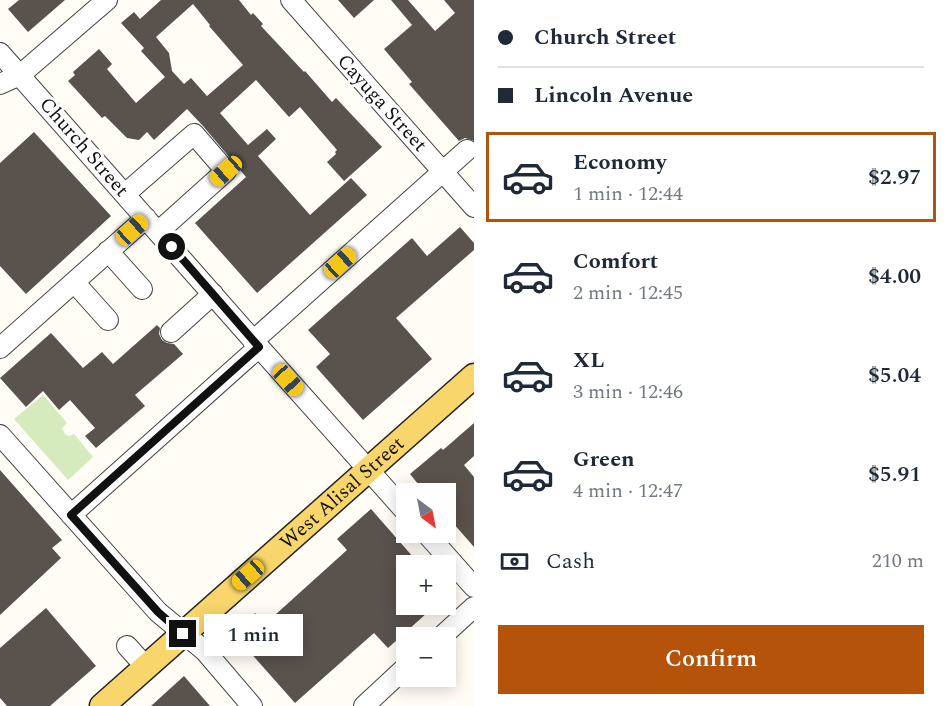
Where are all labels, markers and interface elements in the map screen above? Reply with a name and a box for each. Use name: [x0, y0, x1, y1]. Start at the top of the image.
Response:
text: Church Street: [534, 21, 676, 54]
street label: Cayuga Street: [330, 47, 434, 159]
text: Lincoln Avenue: [534, 79, 693, 112]
street label: Church Street: [32, 90, 136, 204]
text: Economy: [573, 146, 666, 179]
icon: car: [501, 150, 555, 204]
car: [207, 152, 245, 190]
text: $2.97: [868, 161, 921, 194]
text: 1 min · 12:44: [573, 179, 683, 209]
car: [113, 211, 151, 249]
route start: [158, 233, 185, 260]
car: [321, 244, 359, 282]
text: Comfort: [573, 245, 658, 278]
icon: car: [501, 249, 555, 303]
text: $4.00: [868, 260, 921, 293]
text: 2 min · 12:45: [573, 278, 683, 308]
text: XL: [573, 344, 604, 377]
icon: car: [501, 348, 555, 402]
text: $5.04: [868, 359, 921, 392]
car: [269, 361, 307, 399]
text: 3 min · 12:46: [573, 377, 683, 407]
street label: West Alisal Street: [273, 429, 411, 557]
text: Green: [573, 443, 635, 476]
icon: car: [501, 447, 555, 501]
text: $5.91: [868, 458, 921, 491]
text: 4 min · 12:47: [573, 476, 683, 506]
north arrow: [396, 483, 456, 543]
map controls: [396, 483, 456, 687]
icon: cash: [498, 545, 531, 578]
text: Cash: [546, 545, 595, 578]
text: 210 m: [872, 546, 924, 576]
button: +: [396, 555, 456, 615]
car: [229, 556, 267, 594]
callout: 1 min: [204, 613, 303, 655]
route end: [169, 620, 196, 647]
text: 1 min: [228, 620, 279, 650]
button: Confirm: [498, 625, 924, 694]
button: −: [396, 627, 456, 687]

